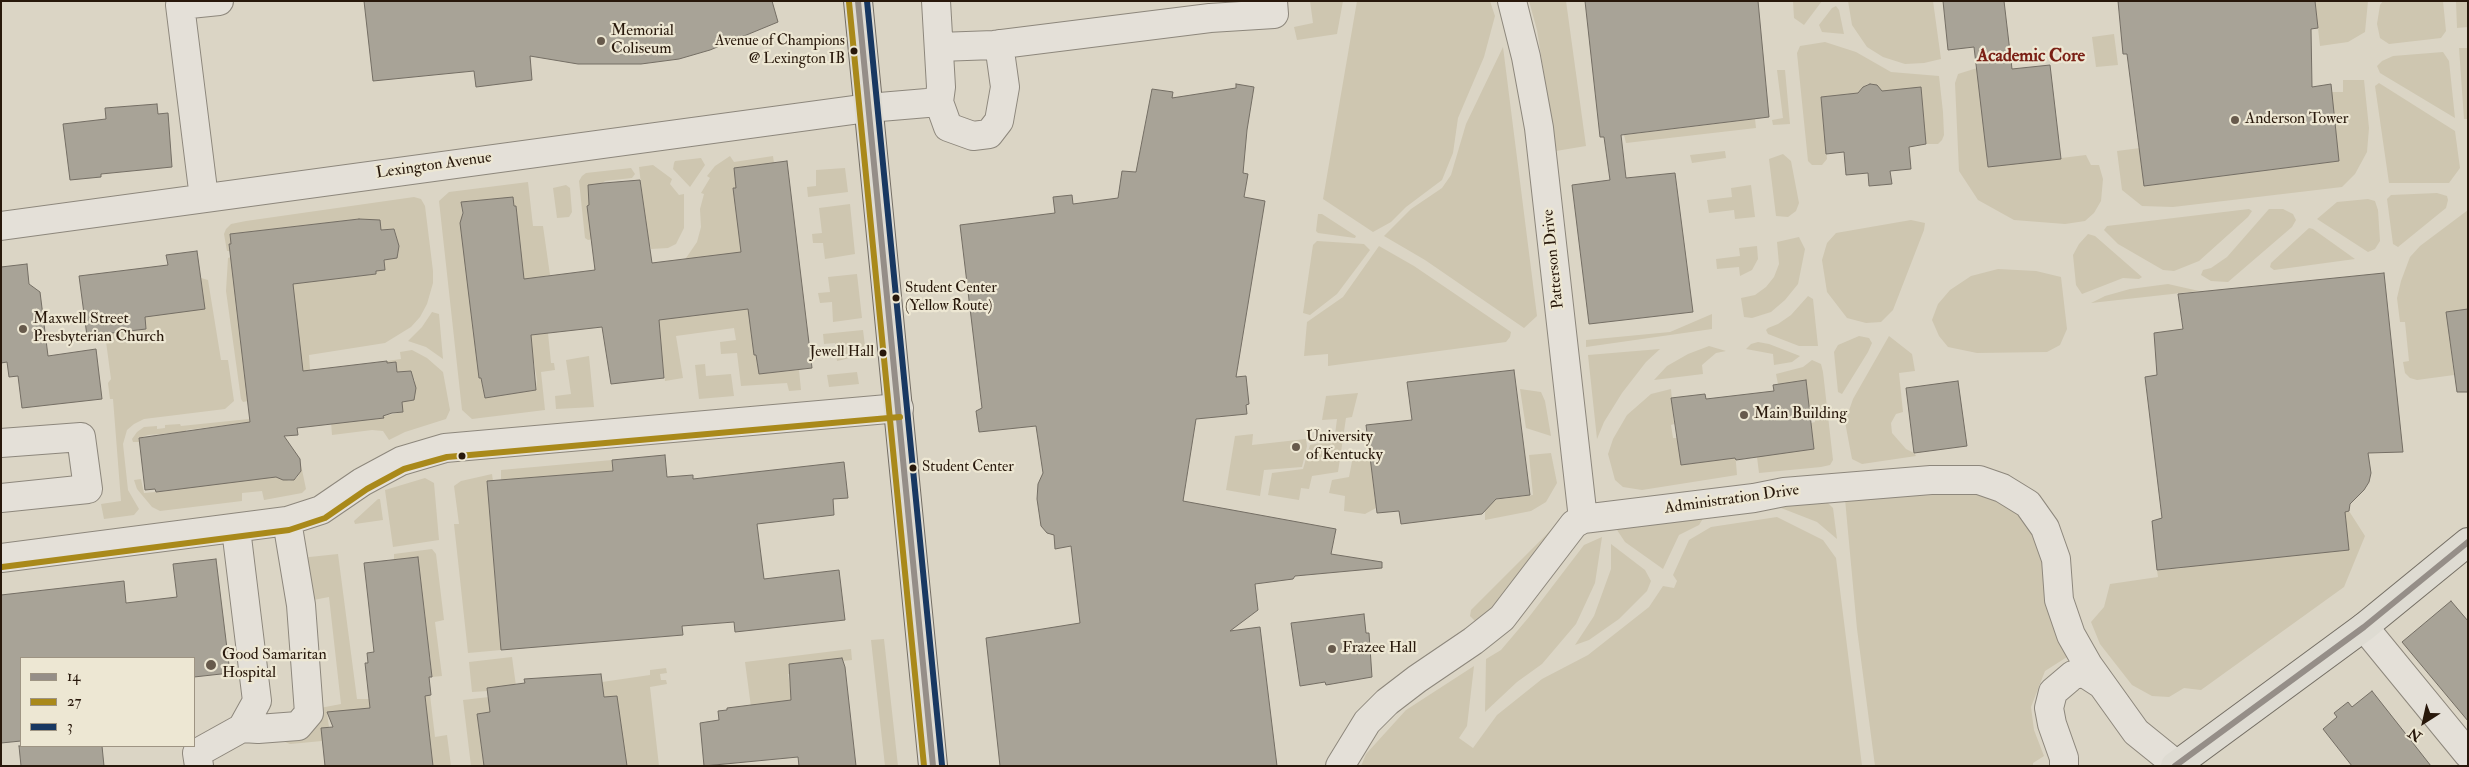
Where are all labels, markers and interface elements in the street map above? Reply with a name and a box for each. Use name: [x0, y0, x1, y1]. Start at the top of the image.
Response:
place label: Memorial Coliseum: [611, 22, 674, 60]
place label: Avenue of Champions @ Lexington IB: [715, 33, 845, 68]
marker: Memorial Coliseum: [595, 35, 607, 47]
marker: Avenue of Champions @ Lexington IB: [849, 46, 859, 56]
district label: Academic Core: [1977, 46, 2085, 68]
place label: Anderson Tower: [2245, 110, 2349, 130]
marker: Anderson Tower: [2229, 114, 2241, 126]
street label: Lexington Avenue: [375, 148, 493, 184]
street label: Patterson Drive: [1539, 208, 1569, 310]
place label: Student Center (Yellow Route): [905, 280, 997, 315]
marker: Student Center (Yellow Route): [891, 293, 901, 303]
place label: Maxwell Street Presbyterian Church: [33, 310, 164, 348]
marker: Maxwell Street Presbyterian Church: [17, 323, 29, 335]
place label: Jewell Hall: [810, 344, 874, 362]
marker: Jewell Hall: [878, 348, 888, 358]
place label: Main Building: [1754, 405, 1847, 425]
marker: Main Building: [1738, 409, 1750, 421]
place label: University of Kentucky: [1306, 428, 1383, 466]
marker: University of Kentucky: [1290, 441, 1302, 453]
unlabelled marker: [457, 451, 467, 461]
place label: Student Center: [922, 459, 1014, 477]
marker: Student Center: [908, 463, 918, 473]
street label: Administration Drive: [1663, 481, 1801, 519]
place label: Frazee Hall: [1342, 639, 1417, 659]
marker: Frazee Hall: [1326, 643, 1338, 655]
place label: Good Samaritan Hospital: [222, 646, 327, 684]
legend: [20, 657, 195, 747]
marker: Good Samaritan Hospital: [204, 658, 218, 672]
text: 14: [67, 667, 80, 686]
text: 27: [67, 692, 81, 711]
north arrow: [2399, 697, 2449, 747]
text: 3: [67, 717, 73, 736]
text: N: [2405, 724, 2425, 745]

